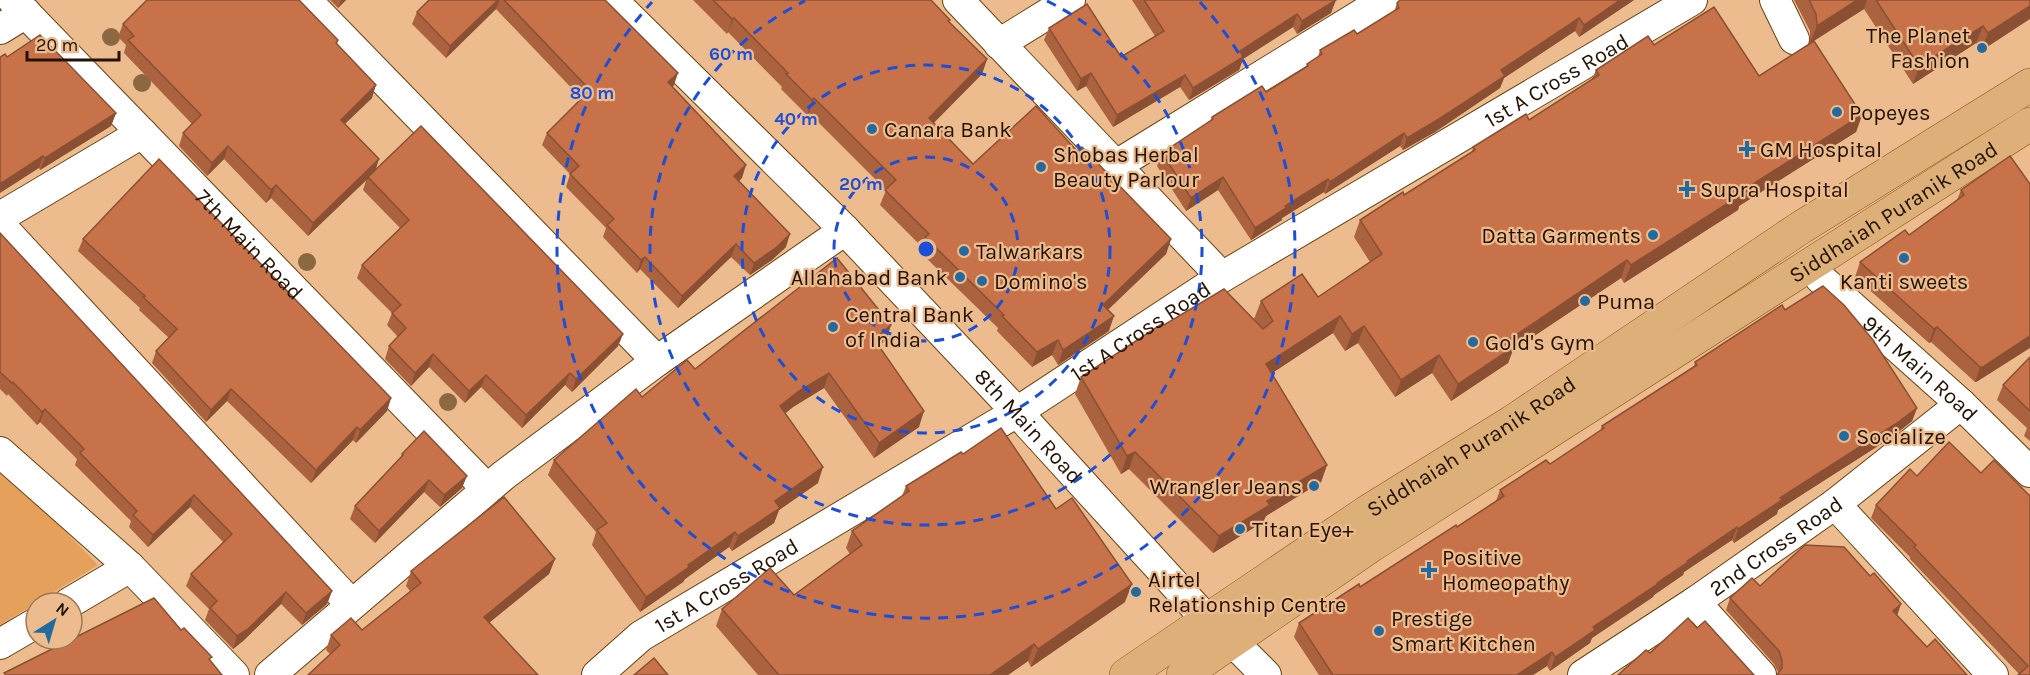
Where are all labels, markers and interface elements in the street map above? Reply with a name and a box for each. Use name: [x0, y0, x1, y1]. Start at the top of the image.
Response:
place label: The Planet Fashion: [1866, 23, 1970, 74]
scale bar: [27, 24, 118, 62]
street label: 1st A Cross Road: [1480, 28, 1634, 133]
text: 20 m: [36, 34, 78, 56]
marker: The Planet Fashion: [1975, 41, 1989, 55]
text: 60 m: [709, 43, 753, 65]
text: 80 m: [570, 82, 614, 104]
place label: Popeyes: [1849, 100, 1930, 126]
marker: Popeyes: [1830, 105, 1844, 119]
text: 40 m: [774, 108, 818, 130]
place label: Canara Bank: [884, 117, 1012, 143]
marker: Canara Bank: [865, 122, 879, 136]
street label: Siddhaiah Puranik Road: [1785, 136, 2003, 289]
place label: GM Hospital: [1760, 137, 1882, 163]
marker: GM Hospital: [1738, 140, 1756, 158]
place label: Shobas Herbal Beauty Parlour: [1053, 142, 1199, 193]
marker: Shobas Herbal Beauty Parlour: [1034, 160, 1048, 174]
text: 20 m: [839, 173, 883, 195]
place label: Supra Hospital: [1700, 177, 1849, 203]
marker: Supra Hospital: [1678, 180, 1696, 198]
street label: 7th Main Road: [190, 184, 308, 305]
place label: Datta Garments: [1481, 223, 1641, 249]
marker: Datta Garments: [1646, 228, 1660, 242]
centre of rings: [916, 239, 936, 259]
place label: Talwarkars: [976, 239, 1083, 265]
marker: Talwarkars: [957, 244, 971, 258]
marker: Kanti sweets: [1897, 251, 1911, 265]
place label: Allahabad Bank: [791, 265, 948, 291]
place label: Domino's: [994, 269, 1088, 295]
place label: Kanti sweets: [1840, 269, 1968, 295]
marker: Allahabad Bank: [953, 270, 967, 284]
marker: Domino's: [975, 274, 989, 288]
street label: 1st A Cross Road: [1066, 276, 1216, 387]
place label: Puma: [1597, 289, 1655, 315]
marker: Puma: [1578, 294, 1592, 308]
place label: Central Bank of India: [845, 302, 974, 353]
street label: 9th Main Road: [1857, 310, 1983, 427]
marker: Central Bank of India: [826, 320, 840, 334]
place label: Gold's Gym: [1485, 330, 1595, 356]
marker: Gold's Gym: [1466, 335, 1480, 349]
street label: 8th Main Road: [969, 364, 1088, 489]
street label: Siddhaiah Puranik Road: [1362, 371, 1581, 523]
place label: Socialize: [1856, 424, 1946, 450]
marker: Socialize: [1837, 429, 1851, 443]
place label: Wrangler Jeans: [1150, 474, 1302, 500]
marker: Wrangler Jeans: [1307, 479, 1321, 493]
street label: 2nd Cross Road: [1704, 491, 1848, 602]
place label: Titan Eye+: [1252, 517, 1354, 543]
marker: Titan Eye+: [1233, 522, 1247, 536]
street label: 1st A Cross Road: [650, 533, 803, 639]
place label: Positive Homeopathy: [1442, 545, 1569, 596]
marker: Positive Homeopathy: [1420, 561, 1438, 579]
place label: Airtel Relationship Centre: [1148, 567, 1346, 618]
marker: Airtel Relationship Centre: [1129, 585, 1143, 599]
north arrow: [24, 591, 84, 651]
text: N: [52, 598, 73, 620]
place label: Prestige Smart Kitchen: [1391, 606, 1536, 657]
marker: Prestige Smart Kitchen: [1372, 624, 1386, 638]

